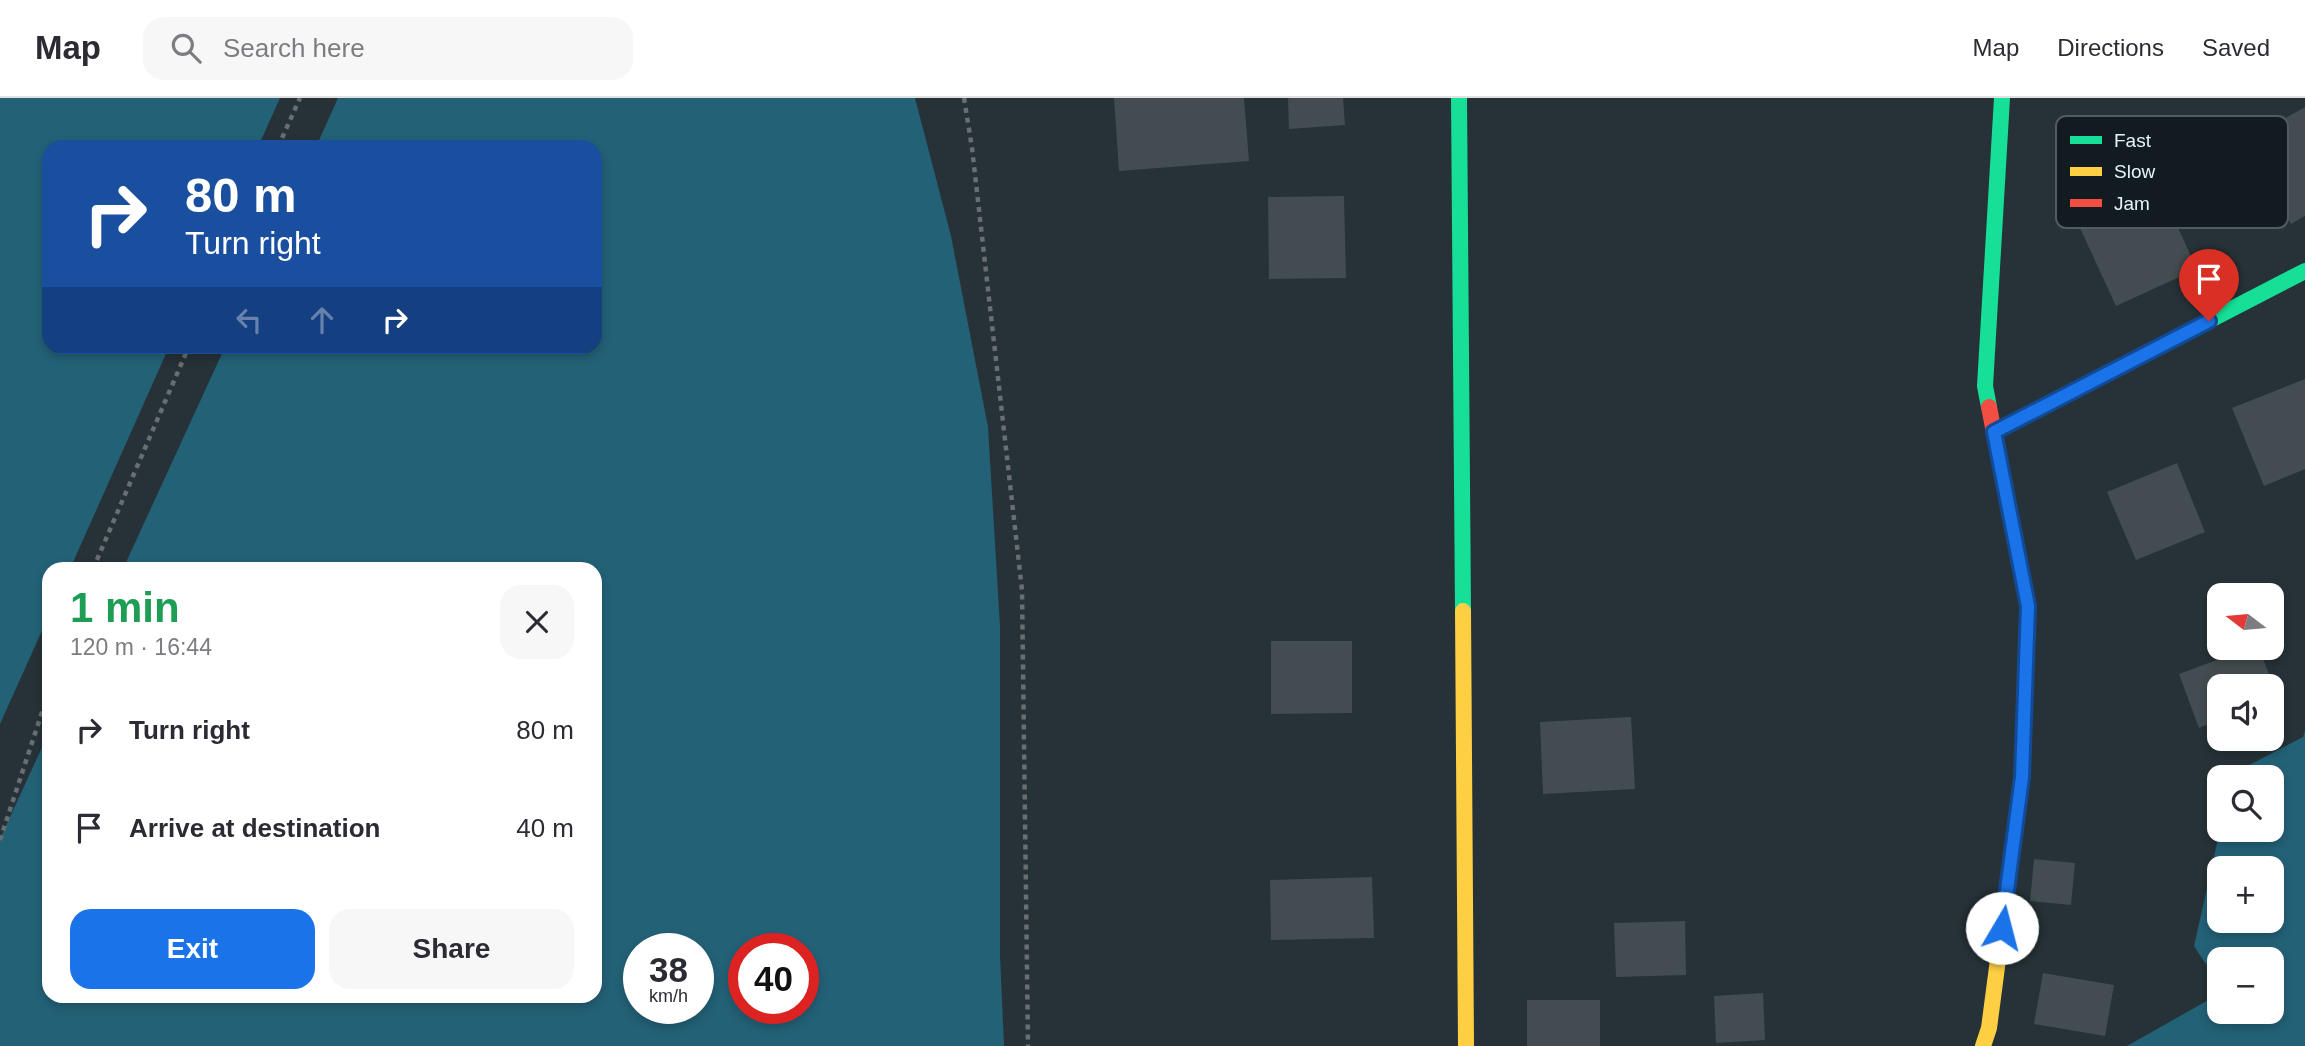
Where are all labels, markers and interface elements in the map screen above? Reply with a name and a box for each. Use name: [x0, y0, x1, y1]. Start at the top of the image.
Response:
search box: [143, 17, 633, 80]
text: Map: [35, 29, 101, 66]
icon: search: [167, 29, 205, 67]
text: Search here: [223, 33, 365, 63]
text: Map: [1973, 34, 2019, 61]
text: Directions: [2057, 34, 2164, 61]
text: Saved: [2202, 34, 2270, 61]
legend: [2056, 116, 2288, 228]
text: Fast: [2114, 130, 2152, 151]
text: Slow: [2114, 161, 2155, 182]
icon: right: [70, 168, 161, 259]
text: 80 m: [185, 168, 297, 222]
text: Jam: [2114, 193, 2150, 214]
text: Turn right: [185, 225, 321, 261]
pin: [2179, 249, 2239, 321]
icon: arrive: [2190, 260, 2228, 298]
icon: left: [230, 301, 268, 339]
icon: ahead: [303, 301, 341, 339]
icon: right: [376, 301, 414, 339]
north arrow: [2207, 583, 2284, 660]
map controls: [2207, 583, 2284, 1024]
text: 1 min: [70, 584, 180, 631]
button: close: [500, 585, 574, 659]
text: 120 m · 16:44: [70, 634, 212, 660]
button: sound: [2207, 674, 2284, 751]
icon: right: [70, 711, 108, 749]
text: Turn right: [129, 715, 250, 745]
text: 80 m: [516, 715, 574, 745]
button: search: [2207, 765, 2284, 842]
icon: arrive: [70, 809, 108, 847]
text: Arrive at destination: [129, 813, 380, 843]
text: 40 m: [516, 813, 574, 843]
button: +: [2207, 856, 2284, 933]
position arrow: [1965, 891, 2039, 965]
button: Exit: [70, 909, 315, 989]
button: Share: [329, 909, 574, 989]
speed limit sign: 40: [728, 933, 819, 1024]
button: −: [2207, 947, 2284, 1024]
text: 38: [649, 950, 688, 989]
text: km/h: [649, 986, 688, 1006]

